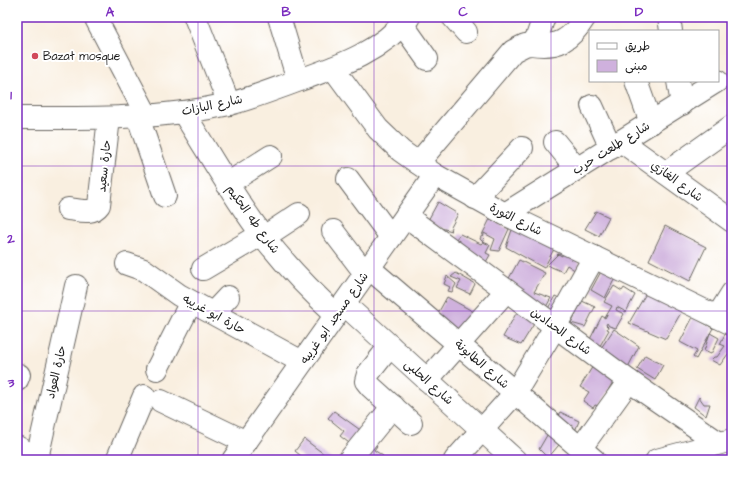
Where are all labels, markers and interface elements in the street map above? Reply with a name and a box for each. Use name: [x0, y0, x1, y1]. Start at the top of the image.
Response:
text: A: [106, 3, 115, 21]
text: B: [281, 3, 291, 21]
text: C: [458, 3, 468, 21]
text: D: [635, 3, 644, 21]
legend: [589, 30, 719, 82]
text: طريق: [625, 38, 650, 55]
place label: Bazat mosque: [43, 48, 121, 65]
marker: Bazat mosque: [30, 51, 40, 61]
text: مبنى: [625, 58, 648, 75]
text: 1: [10, 86, 12, 104]
street label: شارع البازات: [180, 91, 244, 120]
street label: شارع طلعت حرب: [569, 118, 653, 179]
street label: حارة سعيد: [93, 139, 116, 193]
street label: شارع الغازي: [647, 157, 706, 206]
street label: شارع طه الحكيم: [222, 182, 283, 257]
street label: شارع الثورة: [487, 199, 545, 240]
text: 2: [6, 230, 15, 248]
street label: شارع مسجد ابو غريبه: [296, 269, 373, 368]
street label: حارة ابو غريبه: [179, 290, 248, 339]
street label: شارع الحدادين: [527, 304, 594, 359]
street label: شارع الطابونة: [451, 336, 513, 393]
street label: حارة العواد: [42, 344, 71, 400]
street label: شارع الحلبى: [400, 356, 457, 409]
text: 3: [7, 374, 15, 392]

